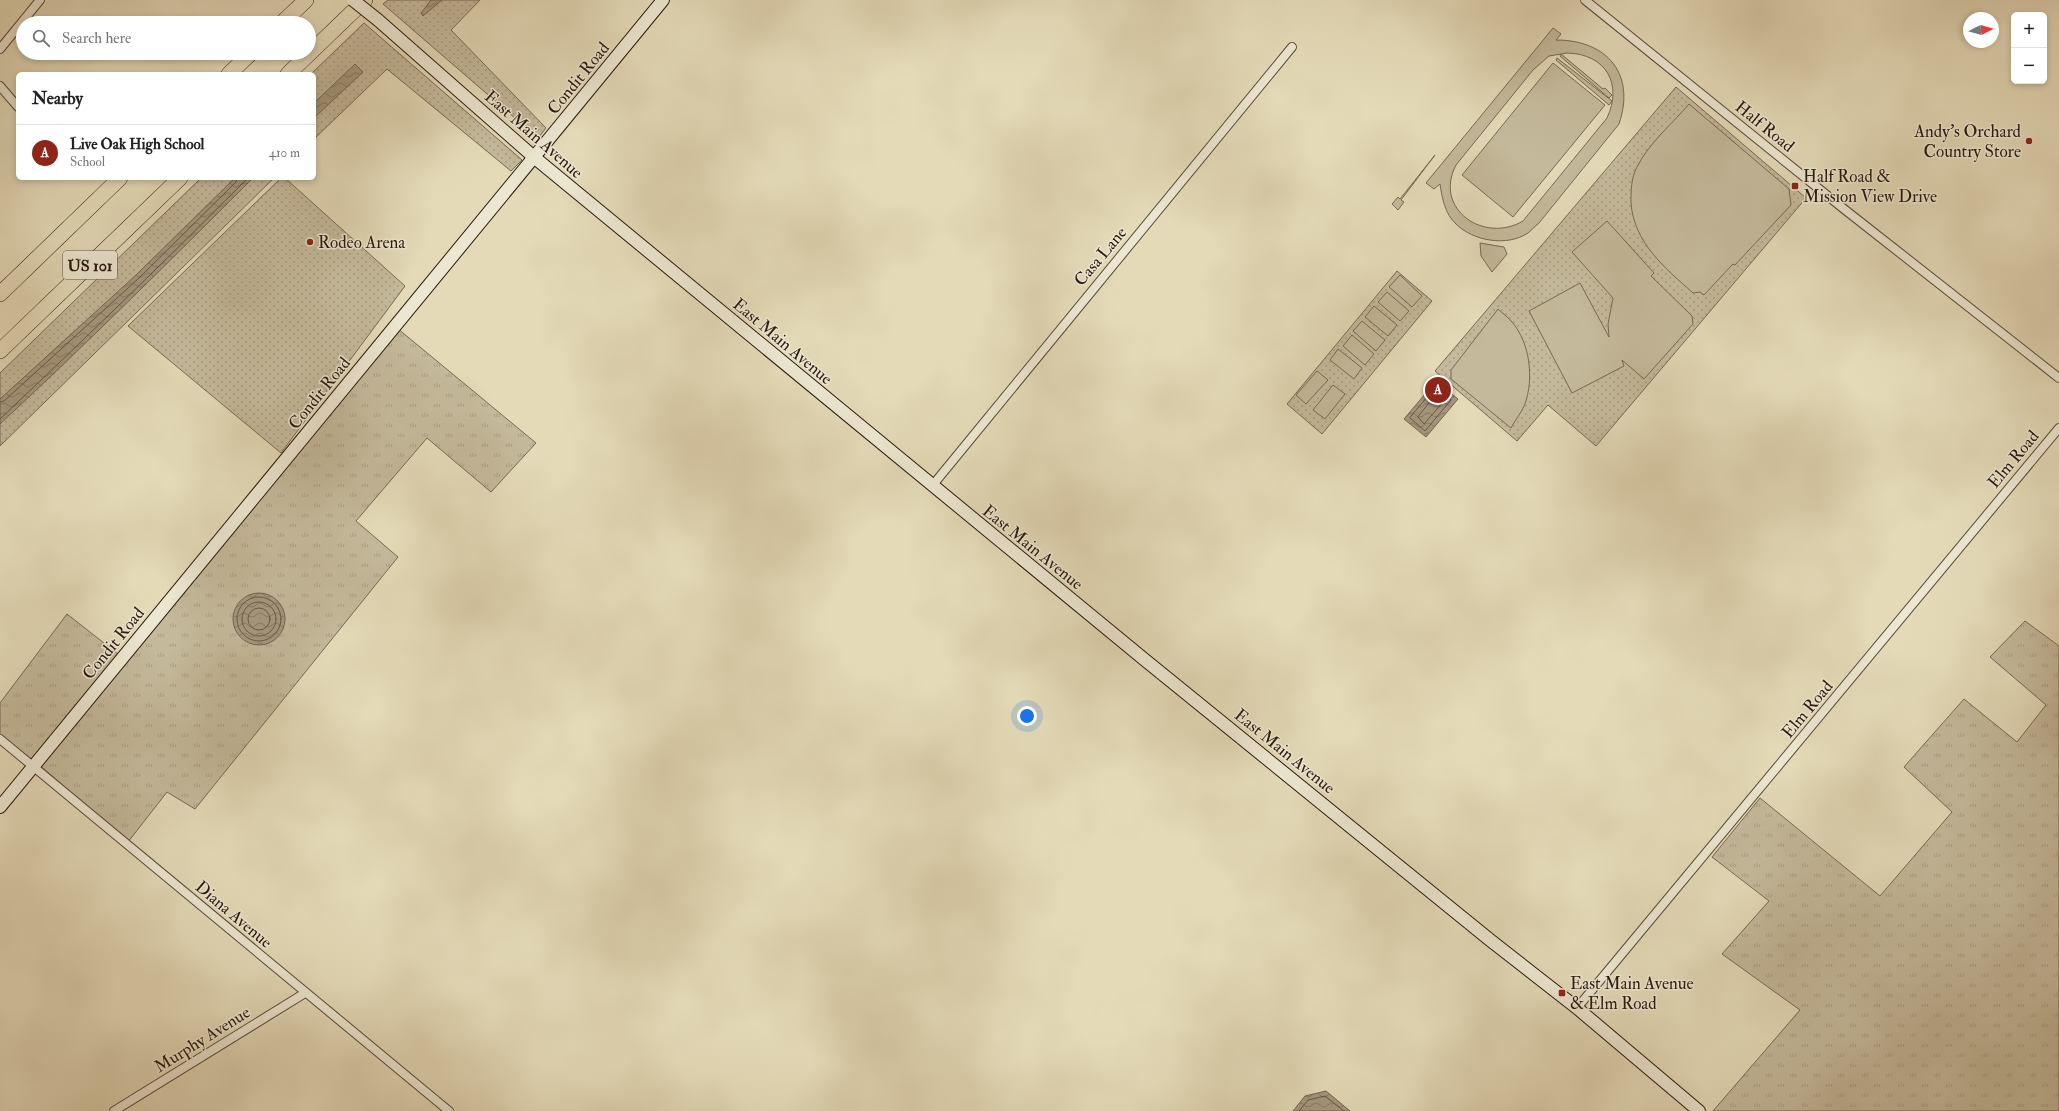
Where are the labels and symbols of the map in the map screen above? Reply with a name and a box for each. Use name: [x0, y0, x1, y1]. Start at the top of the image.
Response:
north arrow: [1963, 12, 1999, 48]
street label: Condit Road: [543, 38, 614, 119]
street label: East Main Avenue: [480, 86, 587, 183]
street label: Half Road: [1731, 96, 1799, 157]
place label: Andy's Orchard Country Store: [1913, 121, 2022, 163]
marker: Andy's Orchard Country Store: [2024, 136, 2034, 146]
place label: Half Road & Mission View Drive: [1803, 166, 1937, 207]
marker: Half Road & Mission View Drive: [1790, 181, 1800, 191]
street label: Casa Lane: [1070, 222, 1131, 290]
place label: Rodeo Arena: [318, 232, 406, 253]
marker: Rodeo Arena: [305, 237, 315, 247]
road number: US 101: [63, 251, 117, 279]
street label: East Main Avenue: [729, 294, 837, 389]
street label: Condit Road: [284, 353, 355, 434]
pin: A: [1425, 375, 1451, 405]
street label: Elm Road: [1983, 426, 2044, 492]
street label: East Main Avenue: [978, 500, 1087, 594]
street label: Condit Road: [78, 603, 149, 684]
street label: Elm Road: [1777, 676, 1838, 742]
street label: East Main Avenue: [1230, 704, 1339, 798]
your location: [1017, 706, 1037, 726]
street label: Diana Avenue: [191, 876, 276, 953]
place label: East Main Avenue & Elm Road: [1570, 973, 1694, 1014]
marker: East Main Avenue & Elm Road: [1557, 988, 1567, 998]
street label: Murphy Avenue: [151, 1002, 254, 1078]

